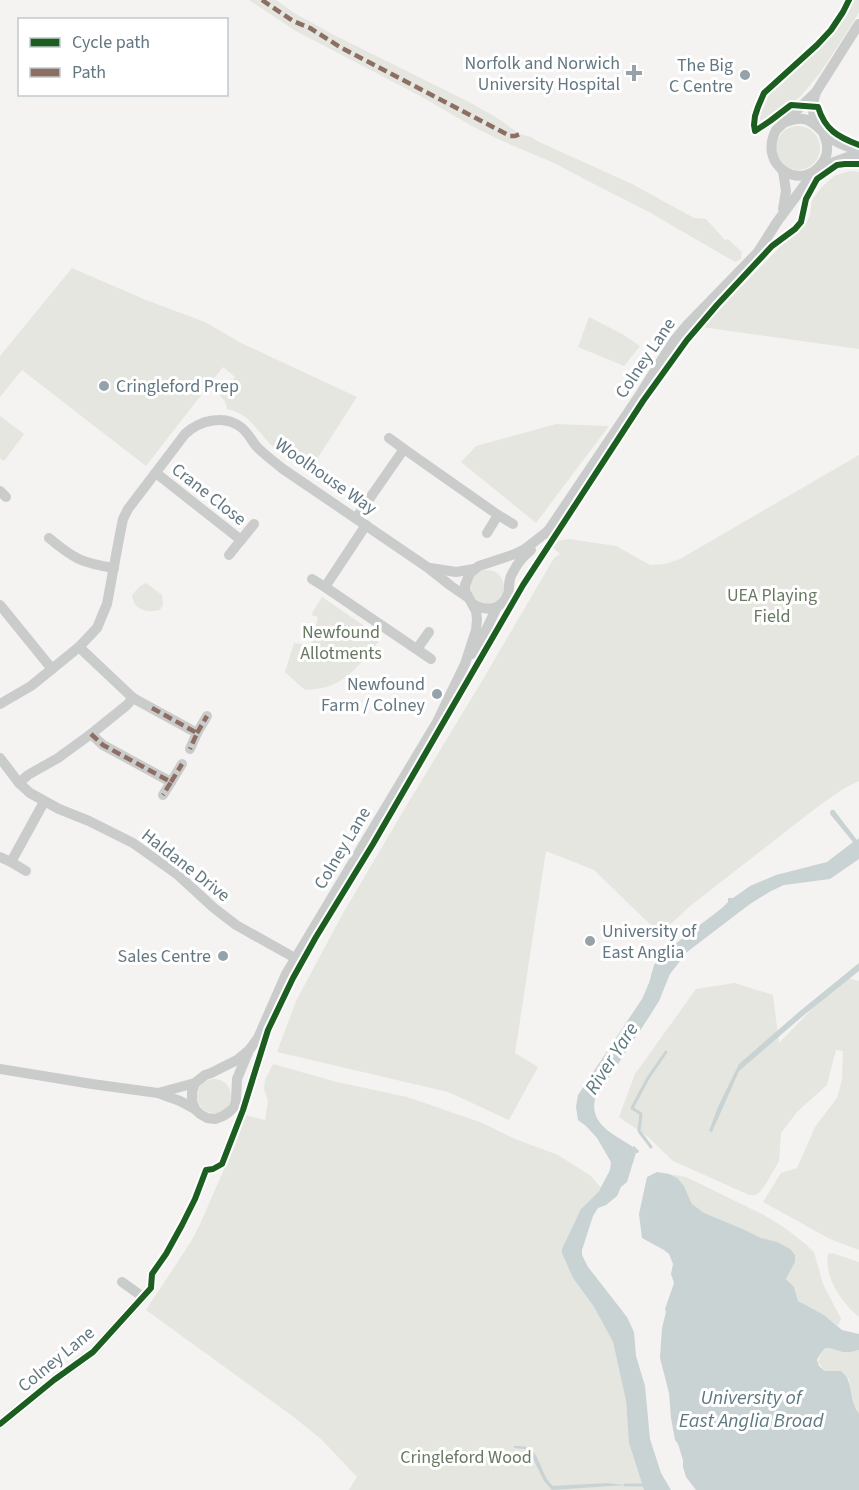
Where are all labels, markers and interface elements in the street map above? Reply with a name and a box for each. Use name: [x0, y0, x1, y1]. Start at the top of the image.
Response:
legend: [18, 18, 228, 96]
text: Cycle path: [72, 30, 150, 55]
place label: Norfolk and Norwich University Hospital: [465, 51, 620, 97]
place label: The Big C Centre: [669, 53, 733, 99]
text: Path: [72, 60, 106, 85]
marker: Norfolk and Norwich University Hospital: [625, 64, 643, 82]
marker: The Big C Centre: [738, 68, 752, 82]
street label: Colney Lane: [609, 313, 682, 403]
place label: Cringleford Prep: [116, 374, 239, 399]
marker: Cringleford Prep: [97, 379, 111, 393]
street label: Woolhouse Way: [270, 432, 382, 521]
street label: Crane Close: [166, 457, 251, 532]
park label: UEA Playing Field: [727, 583, 817, 629]
park label: Newfound Allotments: [300, 620, 382, 666]
place label: Newfound Farm / Colney: [321, 672, 426, 718]
marker: Newfound Farm / Colney: [430, 687, 444, 701]
street label: Colney Lane: [308, 802, 377, 894]
street label: Haldane Drive: [136, 823, 235, 908]
place label: University of East Anglia: [602, 919, 697, 965]
marker: University of East Anglia: [583, 934, 597, 948]
place label: Sales Centre: [118, 944, 211, 969]
marker: Sales Centre: [216, 949, 230, 963]
water label: River Yare: [578, 1017, 646, 1100]
street label: Colney Lane: [13, 1321, 100, 1398]
water label: University of East Anglia Broad: [679, 1384, 825, 1435]
park label: Cringleford Wood: [400, 1445, 532, 1470]

